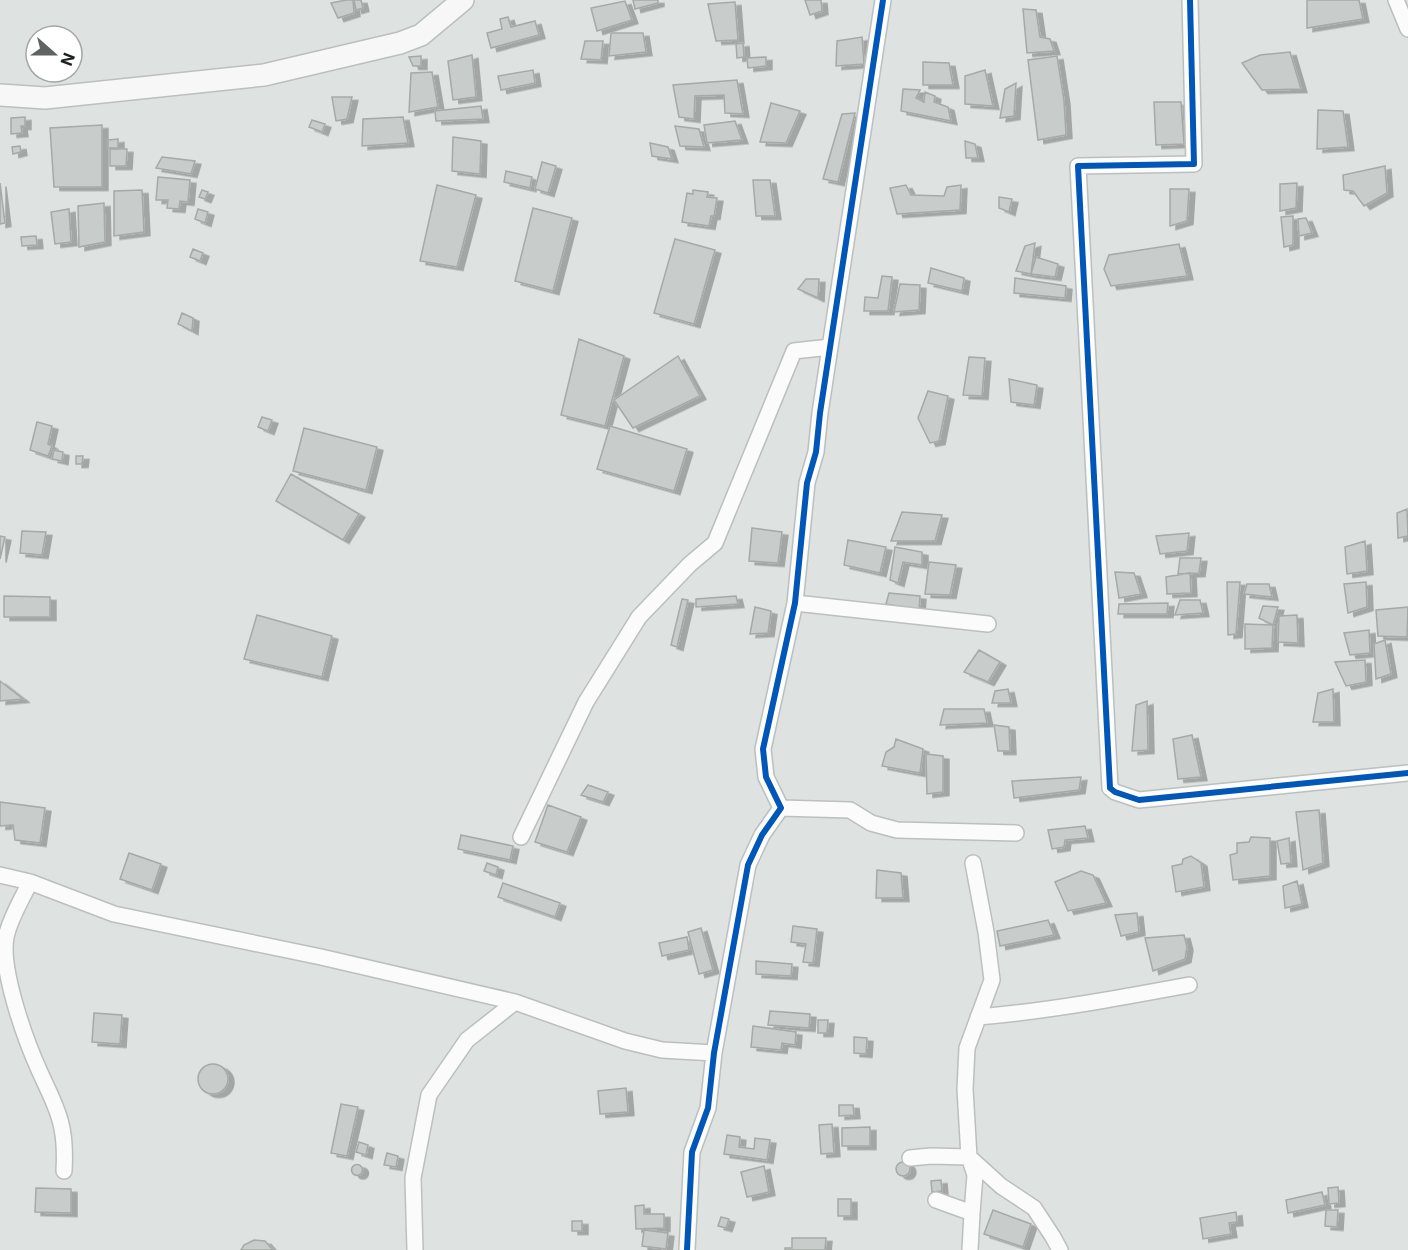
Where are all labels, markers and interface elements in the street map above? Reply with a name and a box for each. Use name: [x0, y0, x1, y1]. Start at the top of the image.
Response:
north arrow: [24, 24, 84, 84]
text: N: [56, 50, 80, 69]

